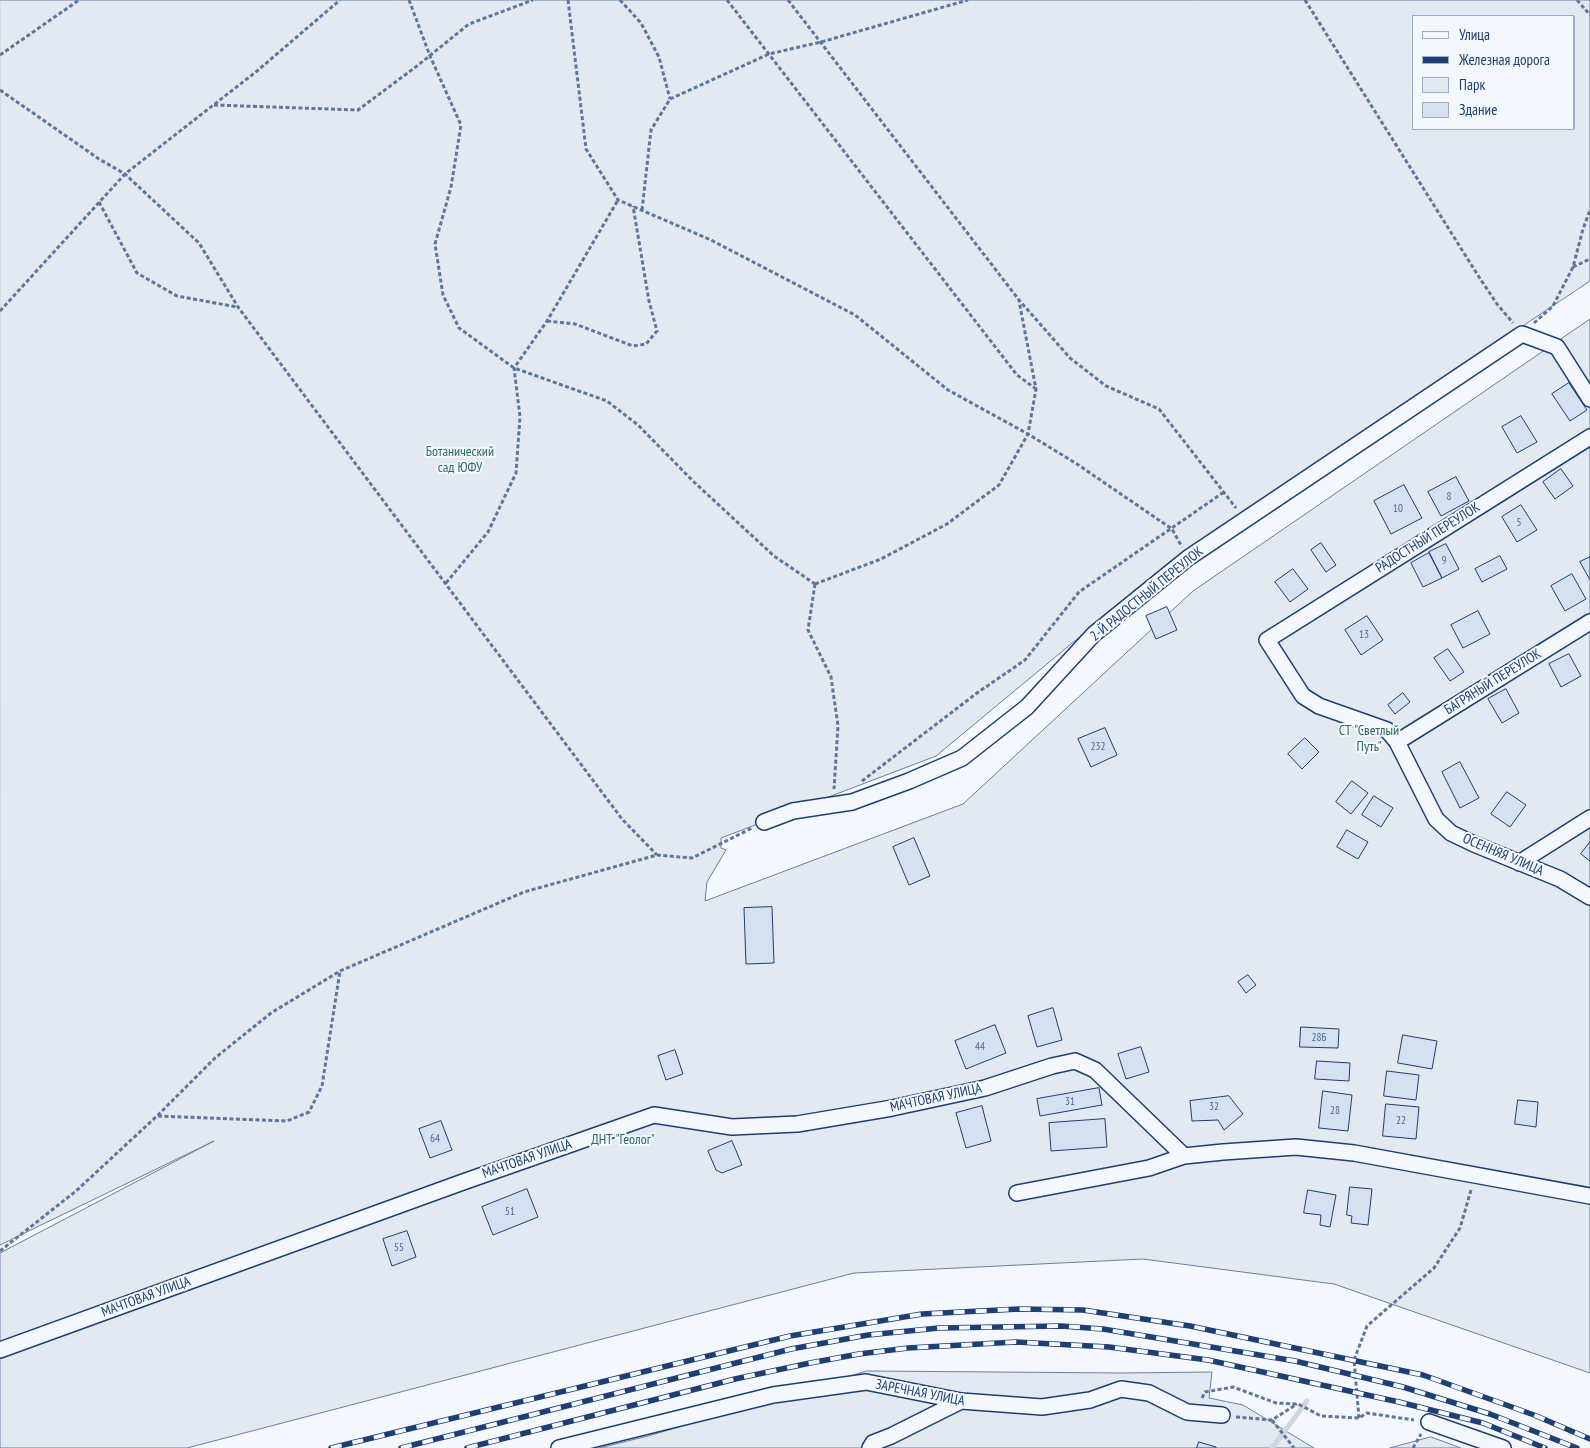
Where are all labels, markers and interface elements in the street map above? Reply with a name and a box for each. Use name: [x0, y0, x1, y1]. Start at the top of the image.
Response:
legend: [1412, 15, 1575, 130]
text: Улица: [1459, 25, 1490, 44]
text: Железная дорога: [1459, 50, 1550, 69]
text: Парк: [1459, 75, 1485, 94]
text: Здание: [1459, 100, 1497, 119]
park label: Ботанический сад ЮФУ: [426, 444, 494, 477]
house number: 8: [1447, 490, 1451, 504]
street label: РАДОСТНЫЙ ПЕРЕУЛОК: [1373, 499, 1483, 577]
house number: 10: [1393, 502, 1403, 516]
house number: 5: [1517, 516, 1521, 530]
street label: 2-Й РАДОСТНЫЙ ПЕРЕУЛОК: [1087, 543, 1207, 645]
house number: 9: [1442, 554, 1446, 568]
house number: 13: [1359, 628, 1369, 642]
street label: БАГРЯНЫЙ ПЕРЕУЛОК: [1442, 645, 1544, 719]
park label: СТ "Светлый Путь": [1339, 723, 1399, 756]
house number: 232: [1091, 740, 1105, 754]
street label: ОСЕННЯЯ УЛИЦА: [1460, 830, 1546, 880]
house number: 28Б: [1312, 1031, 1326, 1045]
house number: 44: [975, 1040, 985, 1054]
street label: МАЧТОВАЯ УЛИЦА: [889, 1080, 983, 1116]
house number: 31: [1065, 1095, 1075, 1109]
house number: 32: [1209, 1100, 1219, 1114]
house number: 28: [1330, 1104, 1340, 1118]
house number: 22: [1396, 1114, 1406, 1128]
house number: 64: [430, 1132, 440, 1146]
park label: ДНТ "Геолог": [591, 1132, 655, 1148]
street label: МАЧТОВАЯ УЛИЦА: [480, 1136, 574, 1182]
house number: 51: [505, 1205, 515, 1219]
house number: 55: [394, 1241, 404, 1255]
street label: МАЧТОВАЯ УЛИЦА: [99, 1273, 193, 1321]
street label: ЗАРЕЧНАЯ УЛИЦА: [874, 1376, 966, 1410]

